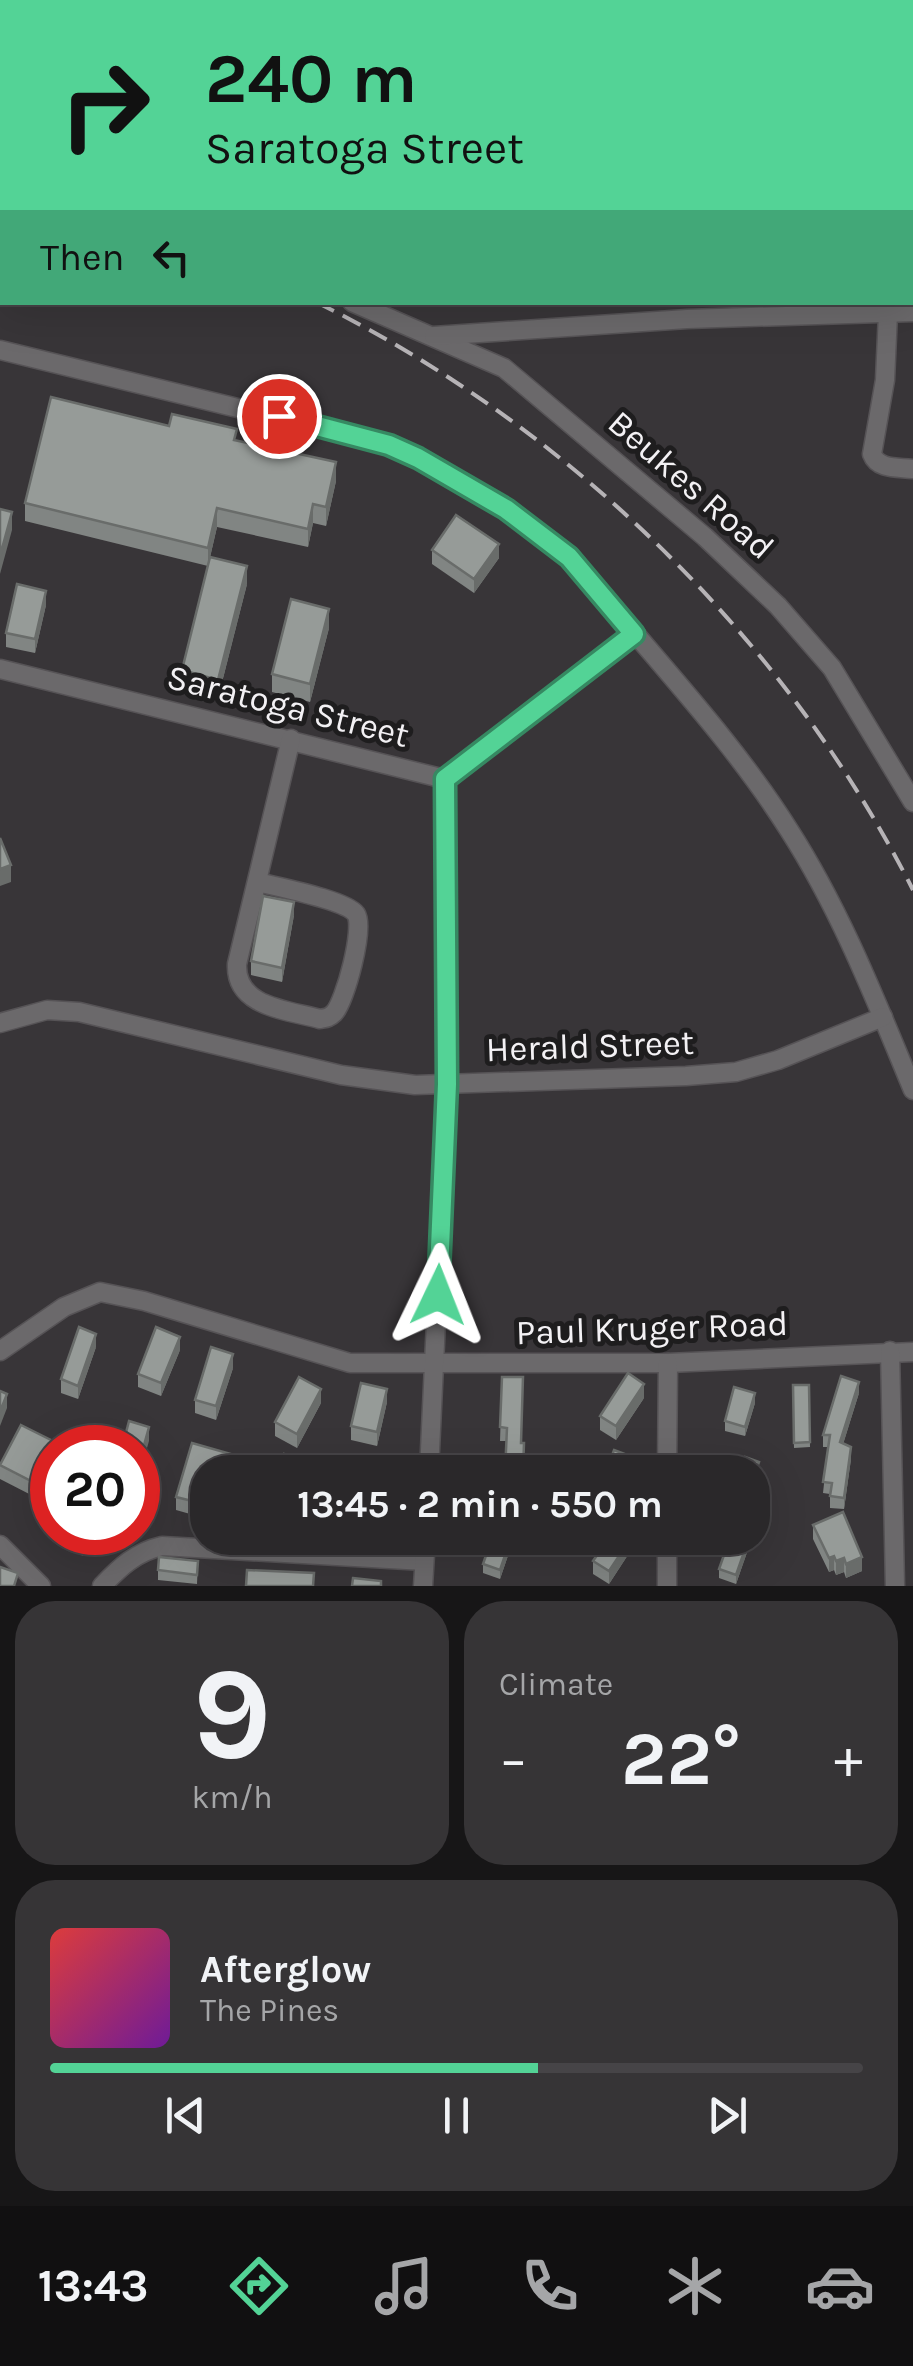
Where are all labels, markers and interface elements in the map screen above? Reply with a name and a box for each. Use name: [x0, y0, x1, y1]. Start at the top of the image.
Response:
text: 240 m: [205, 38, 417, 120]
icon: right: [40, 40, 170, 170]
text: Saratoga Street: [205, 122, 524, 174]
icon: left: [144, 230, 199, 285]
text: Then: [40, 235, 124, 280]
pin: [237, 374, 322, 459]
icon: arrive: [252, 389, 307, 444]
street label: Beukes Road: [600, 402, 782, 568]
street label: Saratoga Street: [163, 656, 413, 756]
street label: Herald Street: [485, 1022, 695, 1070]
position arrow: [386, 1243, 490, 1347]
street label: Paul Kruger Road: [515, 1303, 789, 1353]
speed limit sign: 20: [30, 1425, 160, 1555]
text: 13:45 · 2 min · 550 m: [297, 1482, 663, 1527]
text: 9: [192, 1638, 272, 1790]
text: Climate: [499, 1666, 613, 1703]
text: 22°: [621, 1715, 741, 1803]
text: −: [499, 1727, 528, 1791]
text: +: [834, 1727, 863, 1791]
text: km/h: [191, 1779, 273, 1816]
text: Afterglow: [200, 1947, 371, 1992]
text: The Pines: [200, 1992, 339, 2029]
icon: previous: [158, 2088, 213, 2143]
icon: pause: [429, 2088, 484, 2143]
icon: next: [700, 2088, 755, 2143]
icon: directions: [224, 2251, 294, 2321]
icon: music: [369, 2251, 439, 2321]
icon: phone: [515, 2251, 585, 2321]
icon: climate: [660, 2251, 730, 2321]
icon: car: [805, 2251, 875, 2321]
text: 13:43: [38, 2260, 149, 2312]

